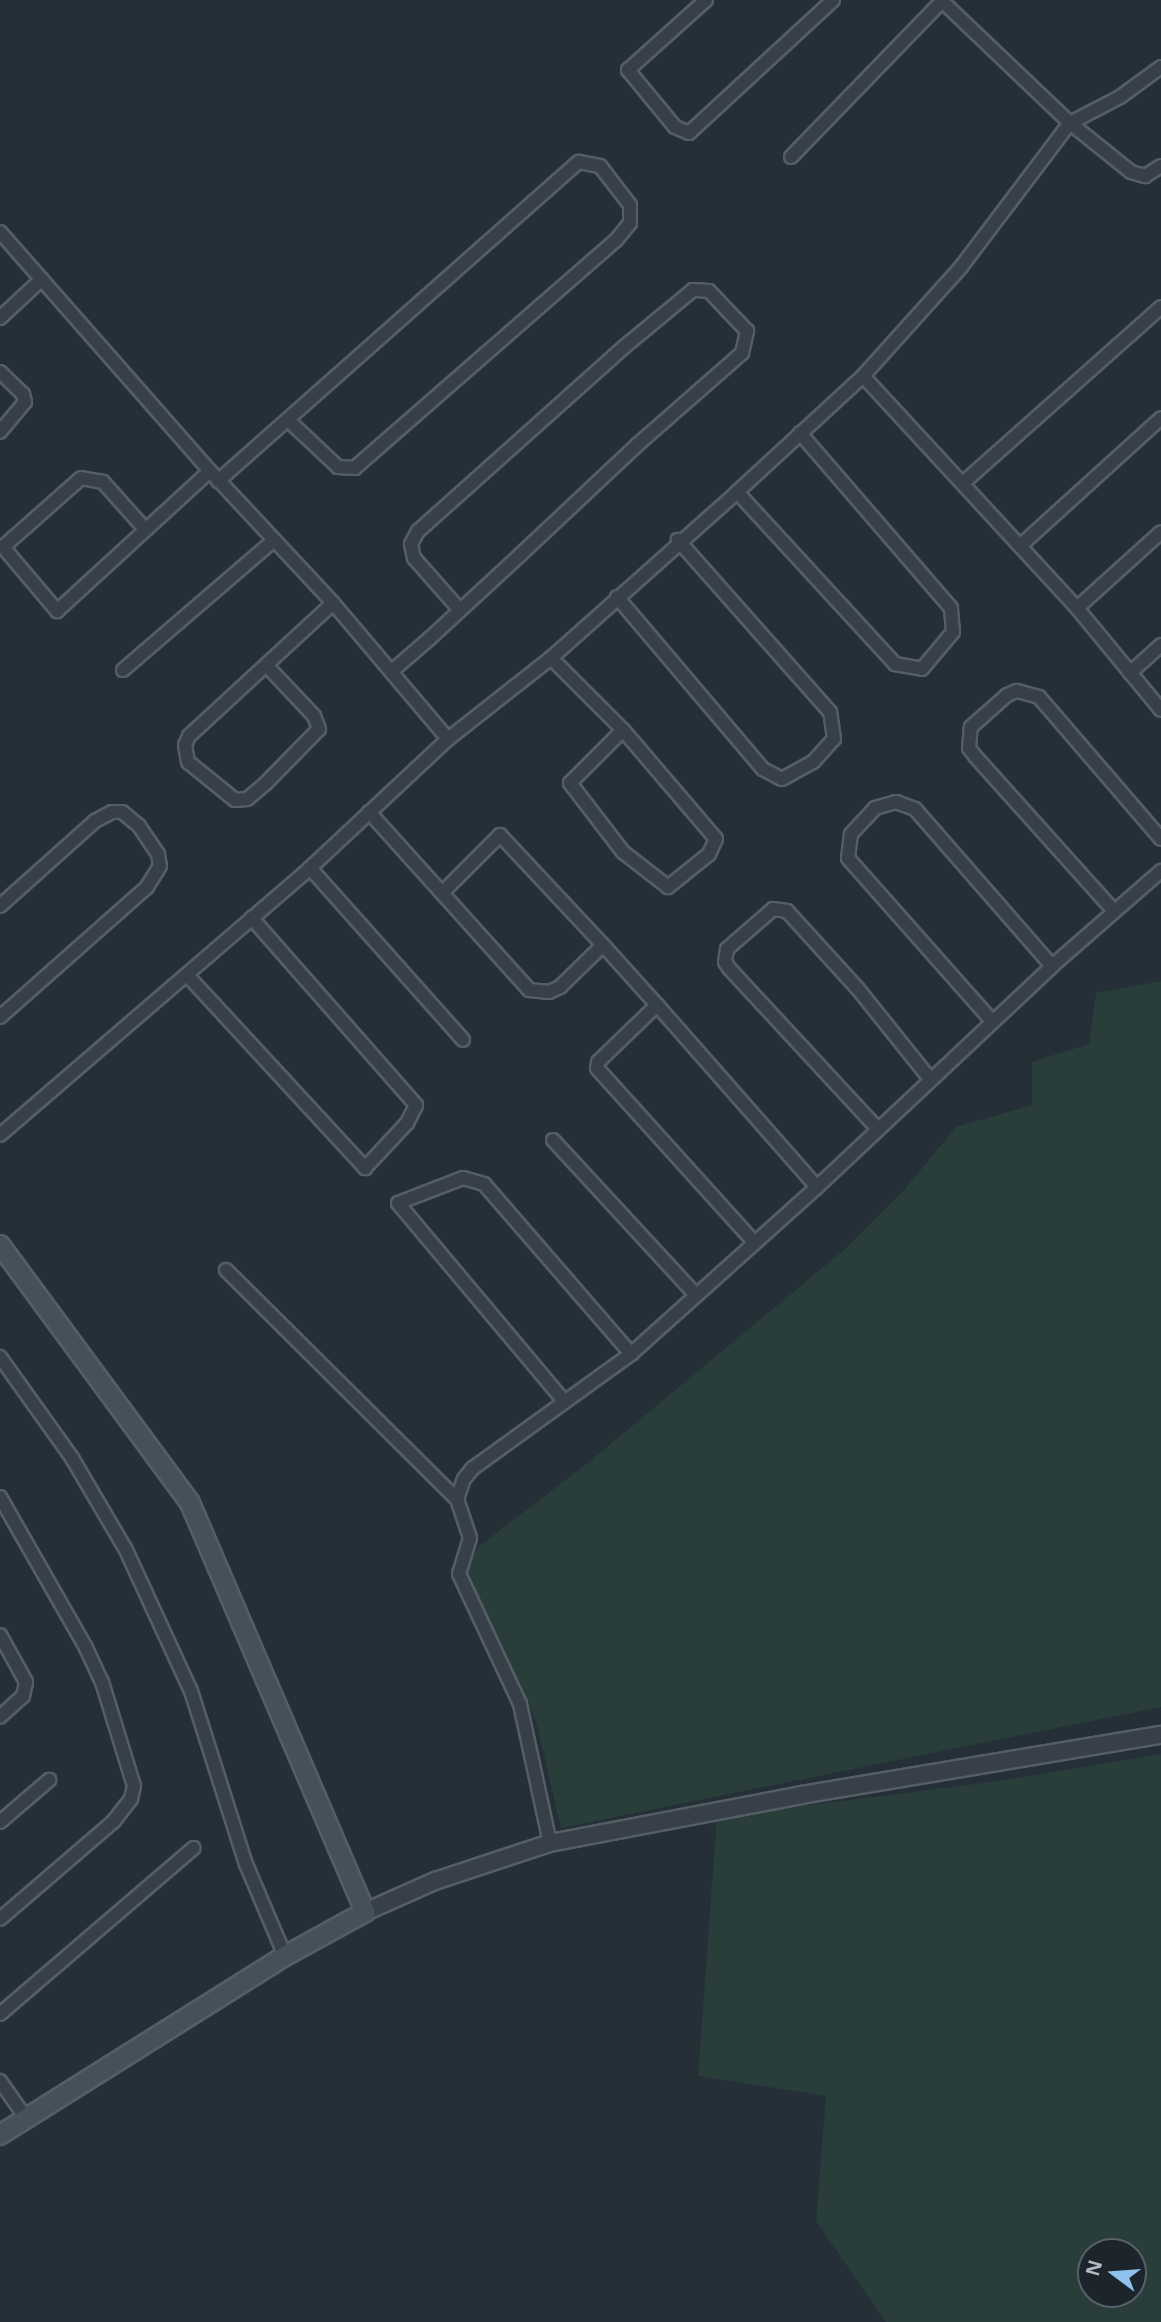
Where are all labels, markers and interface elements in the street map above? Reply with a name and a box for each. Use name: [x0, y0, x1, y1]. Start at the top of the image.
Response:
north arrow: [1077, 2238, 1147, 2308]
text: N: [1079, 2257, 1108, 2279]

